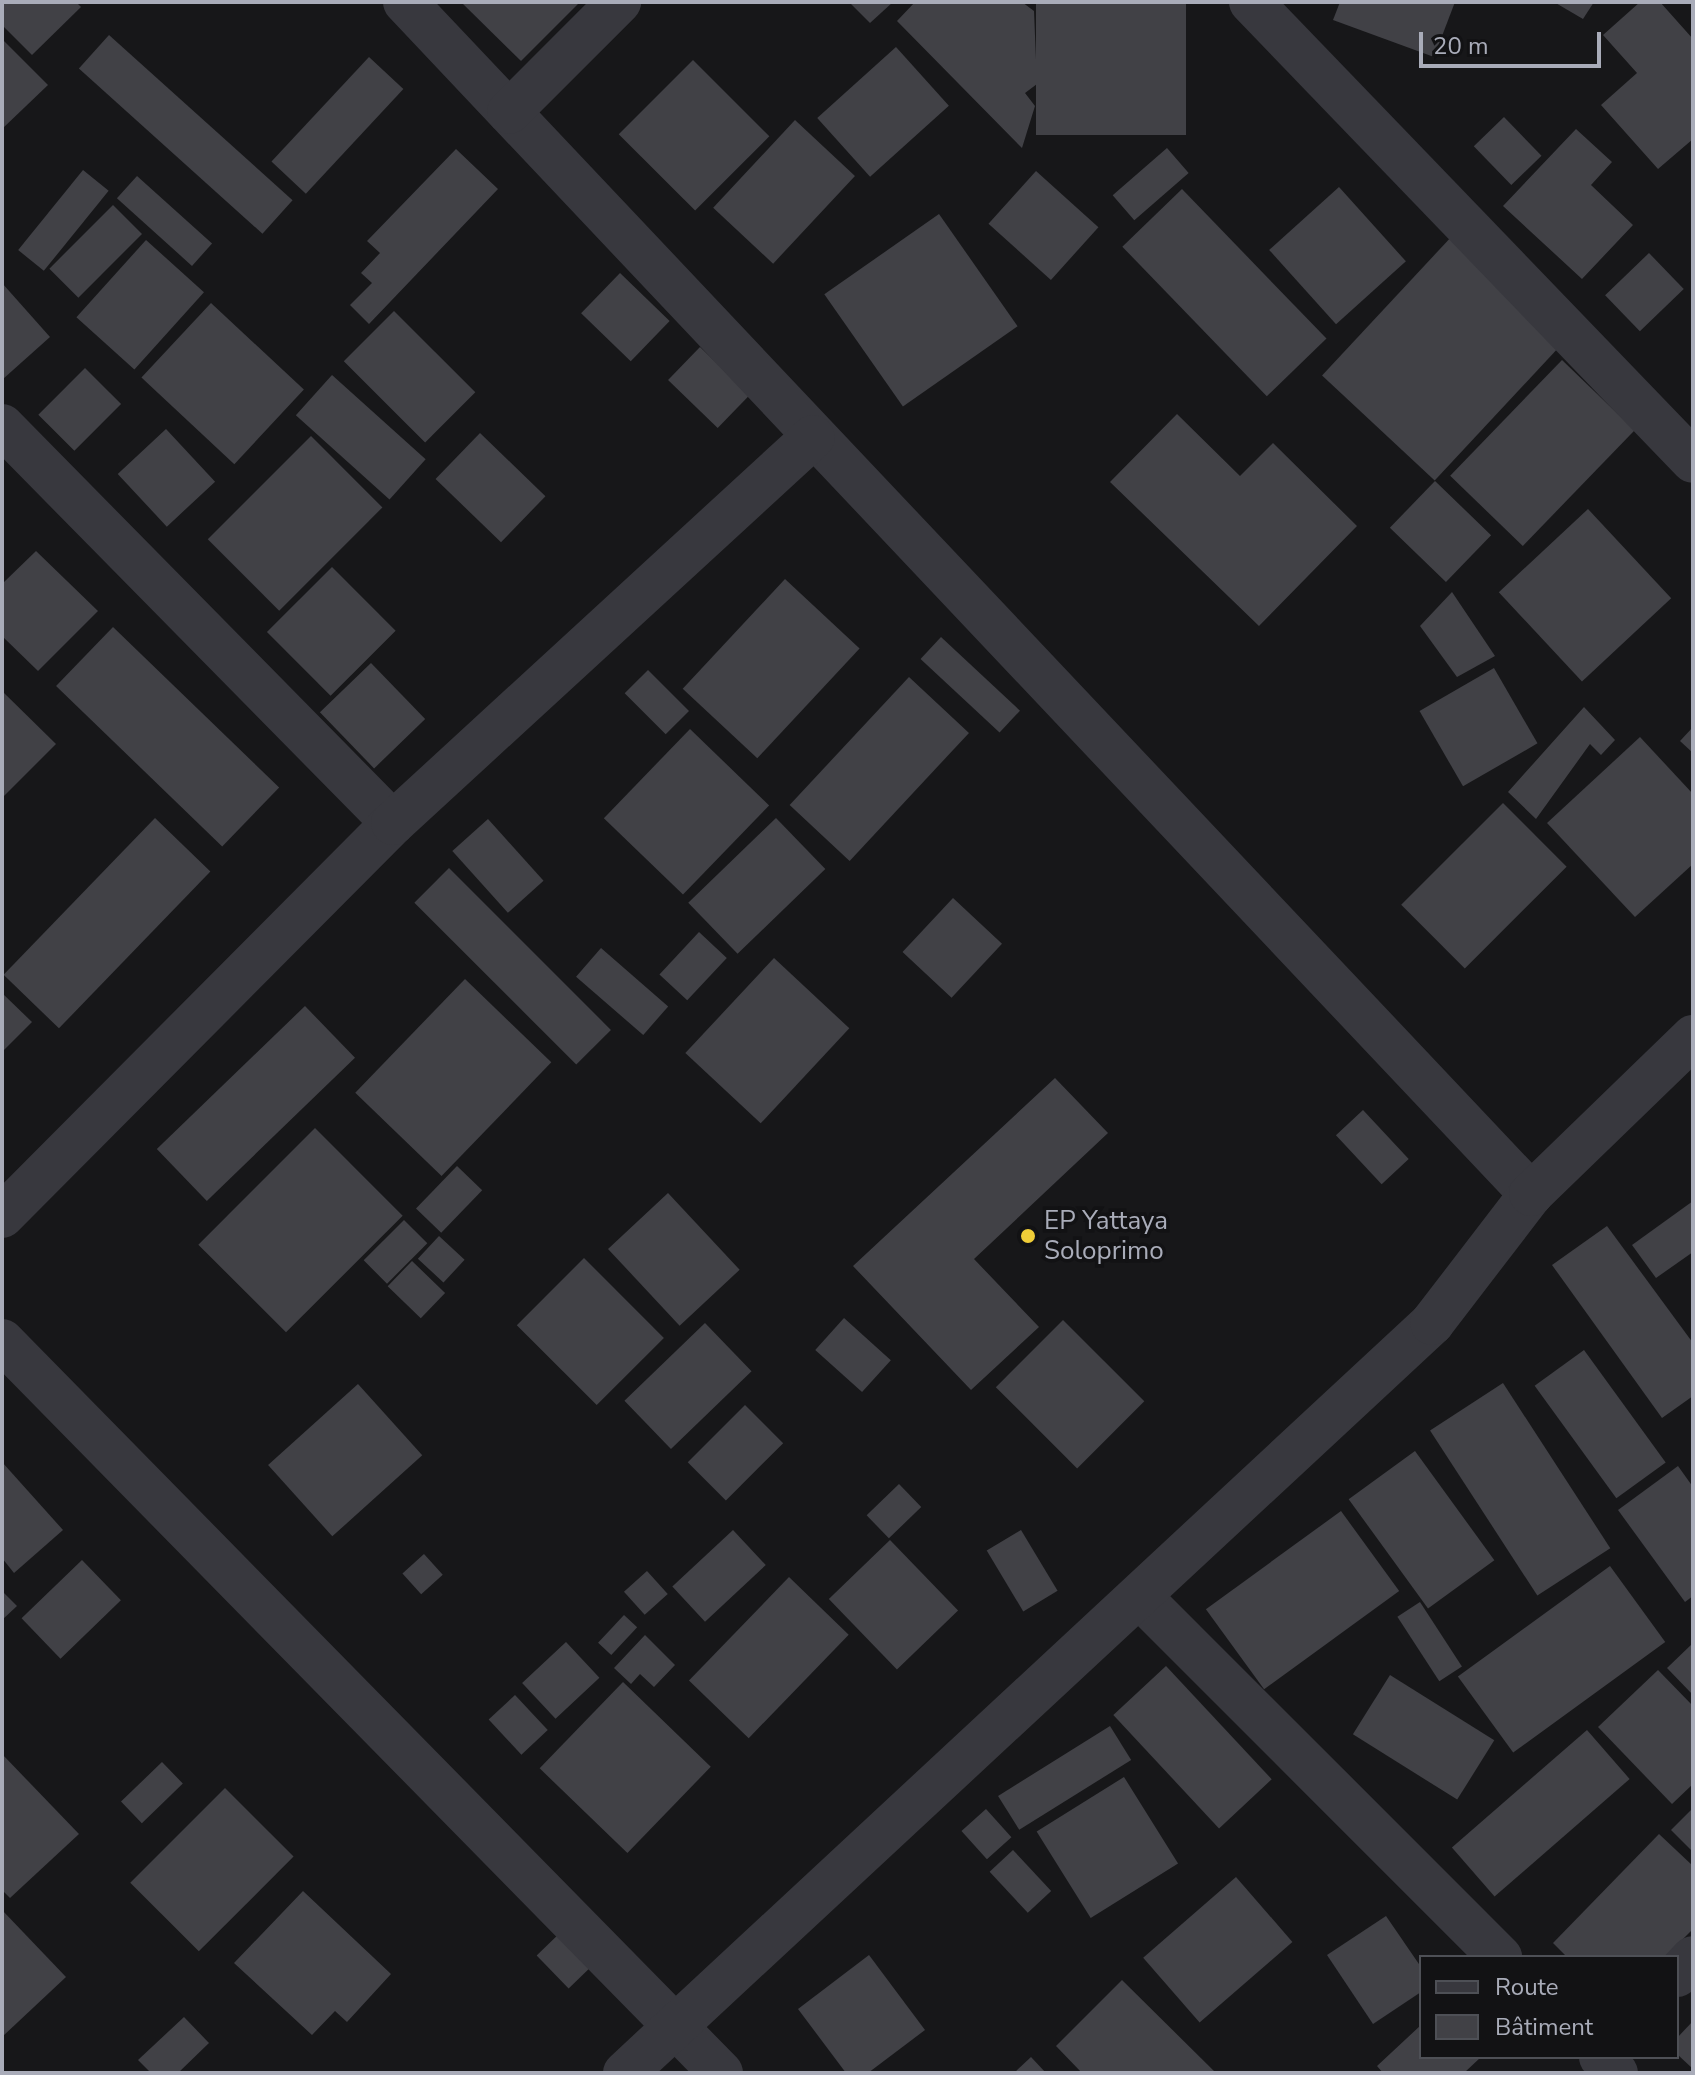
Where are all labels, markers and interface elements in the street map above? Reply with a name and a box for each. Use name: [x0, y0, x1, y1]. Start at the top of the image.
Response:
scale bar: [1423, 16, 1605, 66]
text: 20 m: [1433, 30, 1489, 62]
place label: EP Yattaya Soloprimo: [1044, 1205, 1168, 1266]
marker: EP Yattaya Soloprimo: [1019, 1227, 1037, 1245]
legend: [1419, 1955, 1679, 2059]
text: Route: [1495, 1971, 1559, 2003]
text: Bâtiment: [1495, 2011, 1593, 2043]

